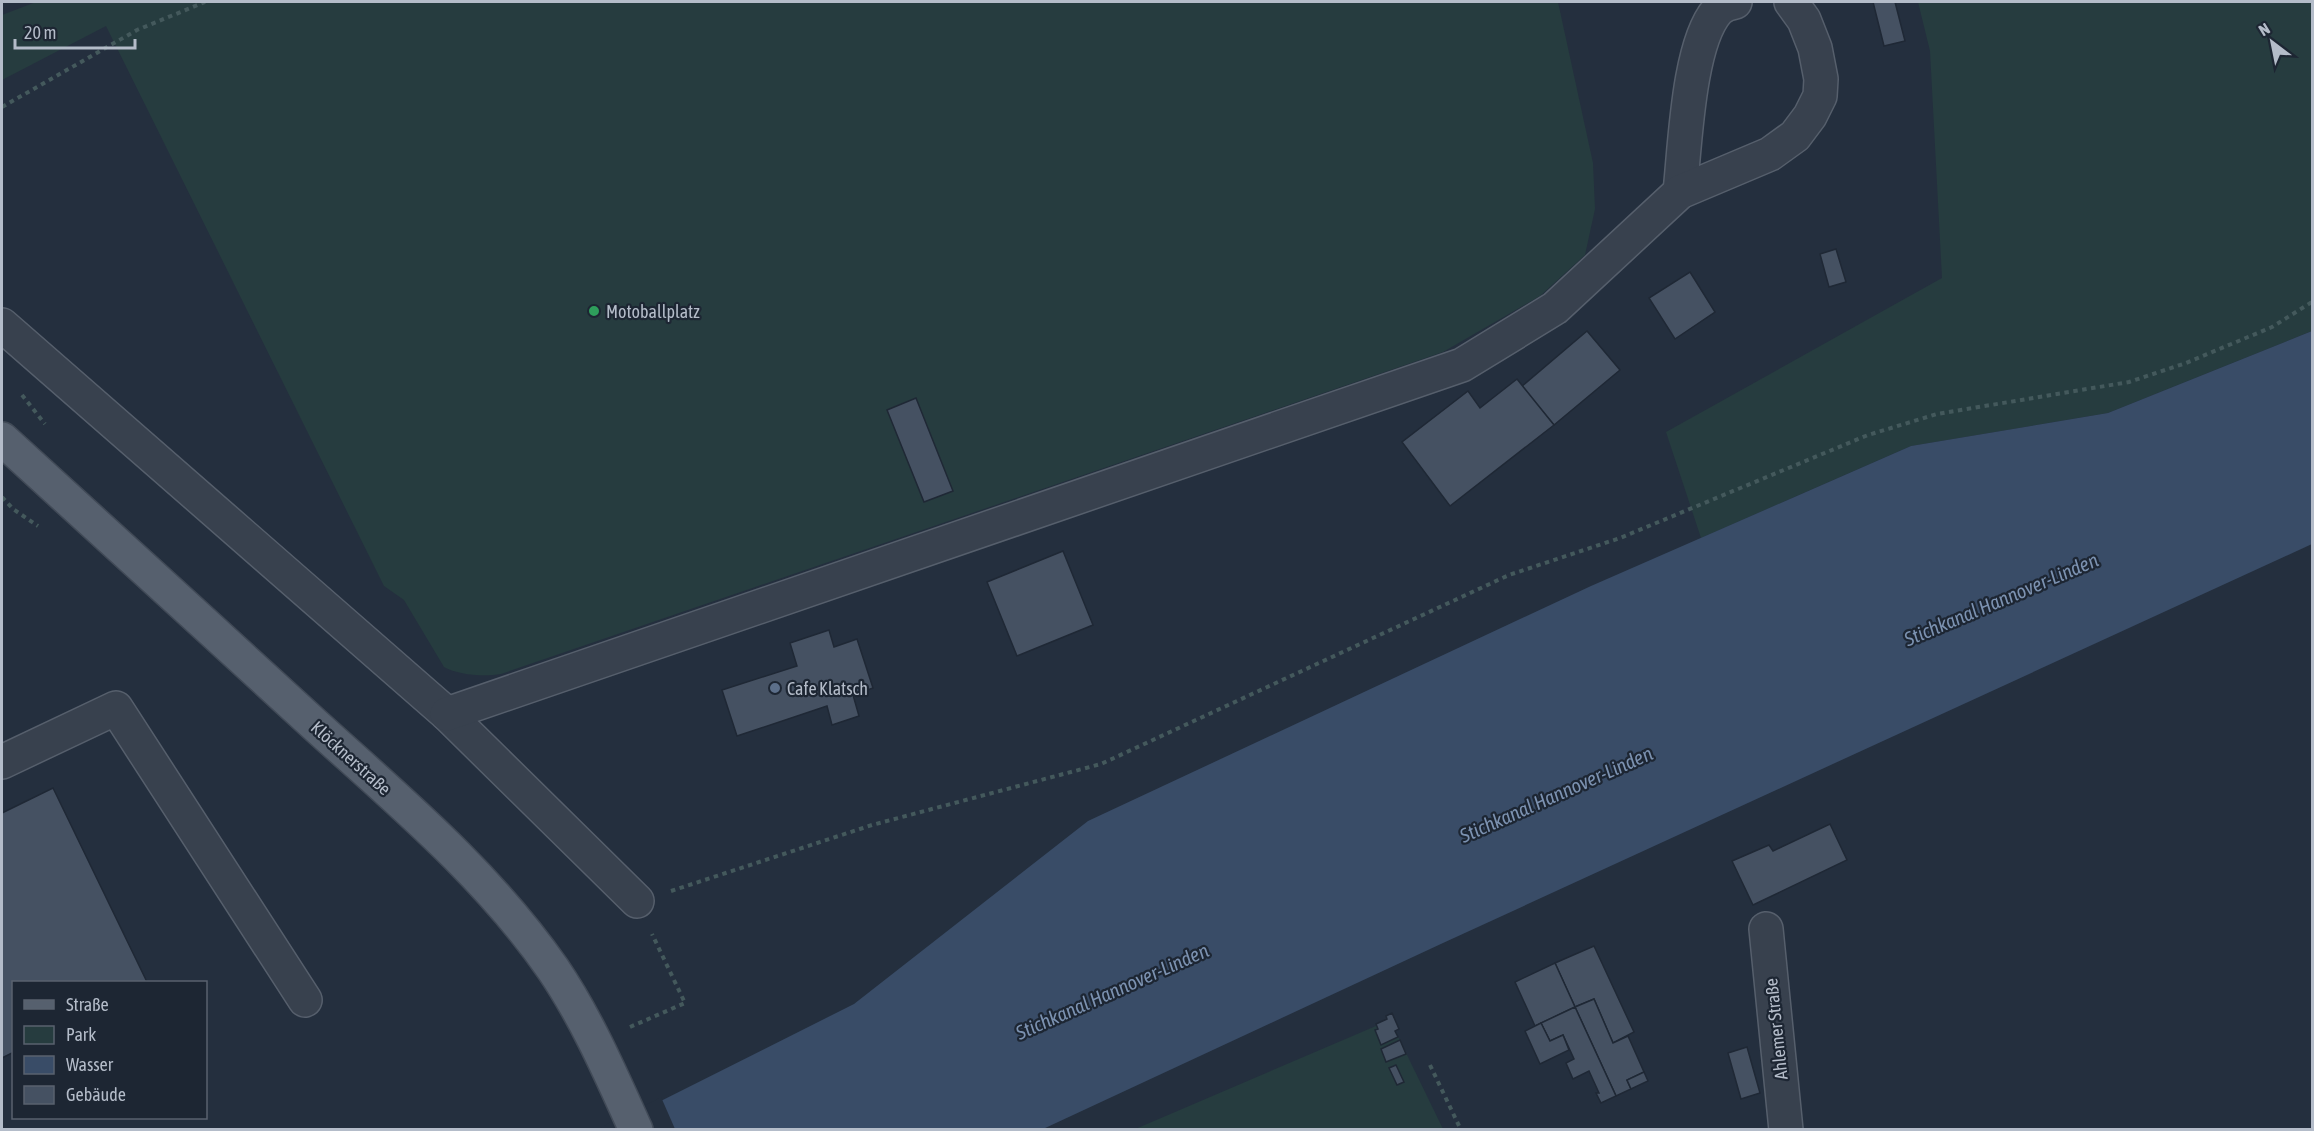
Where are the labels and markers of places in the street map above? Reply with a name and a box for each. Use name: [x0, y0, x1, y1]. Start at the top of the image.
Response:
place label: Motoballplatz: [606, 301, 700, 322]
marker: Motoballplatz: [587, 304, 601, 318]
place label: Cafe Klatsch: [787, 678, 868, 699]
marker: Cafe Klatsch: [768, 681, 782, 695]

